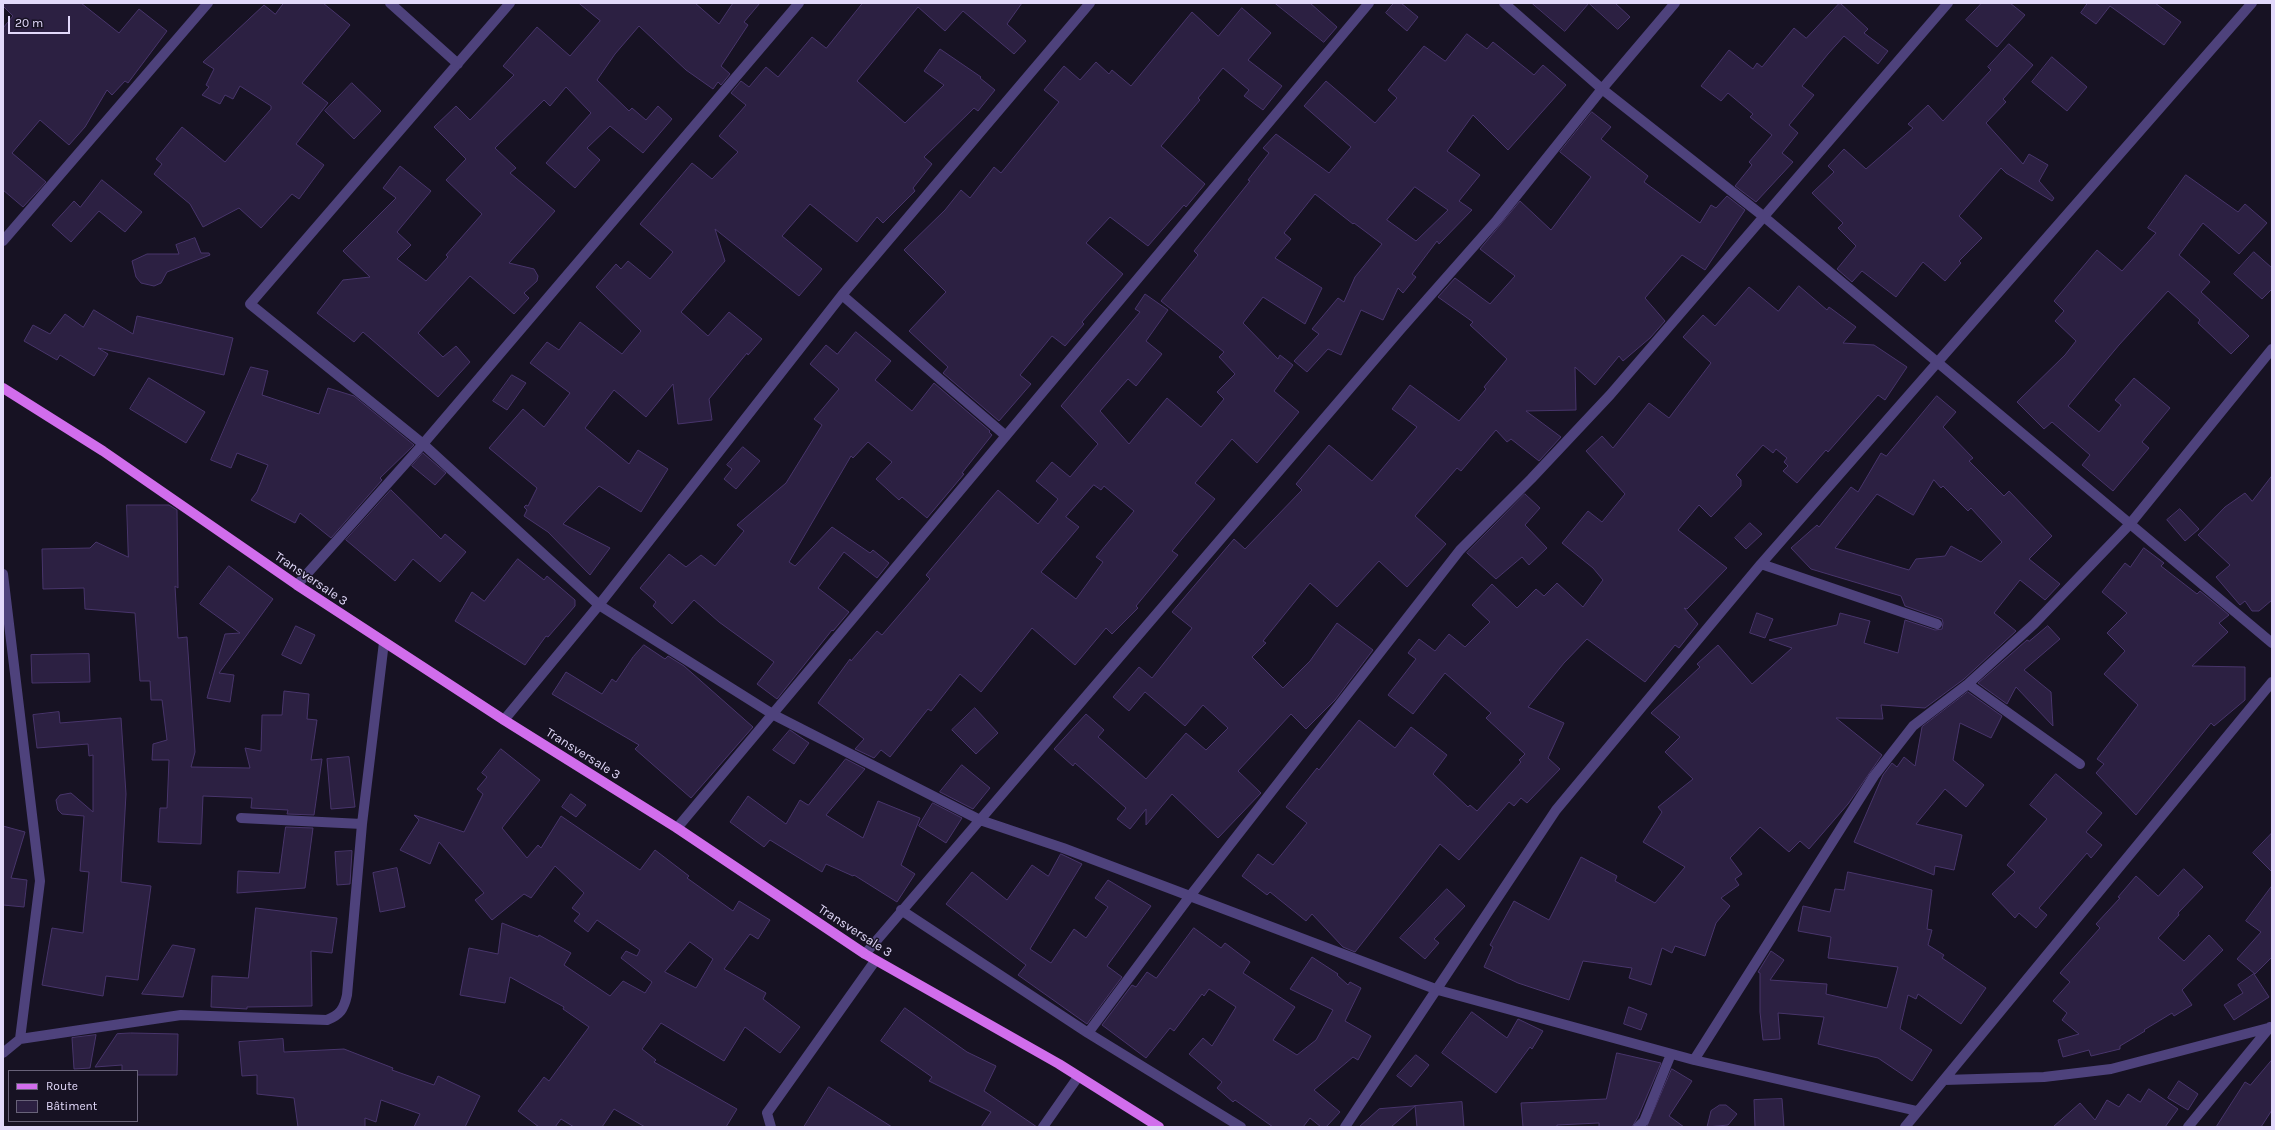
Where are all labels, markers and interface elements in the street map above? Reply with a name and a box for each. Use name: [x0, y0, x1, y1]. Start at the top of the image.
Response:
scale bar: [10, 8, 72, 34]
text: 20 m: [15, 16, 43, 30]
street label: Transversale 3: [271, 549, 351, 609]
street label: Transversale 3: [543, 725, 623, 783]
street label: Transversale 3: [815, 901, 895, 961]
legend: [8, 1070, 138, 1122]
text: Route: [46, 1079, 78, 1093]
text: Bâtiment: [46, 1099, 97, 1113]

